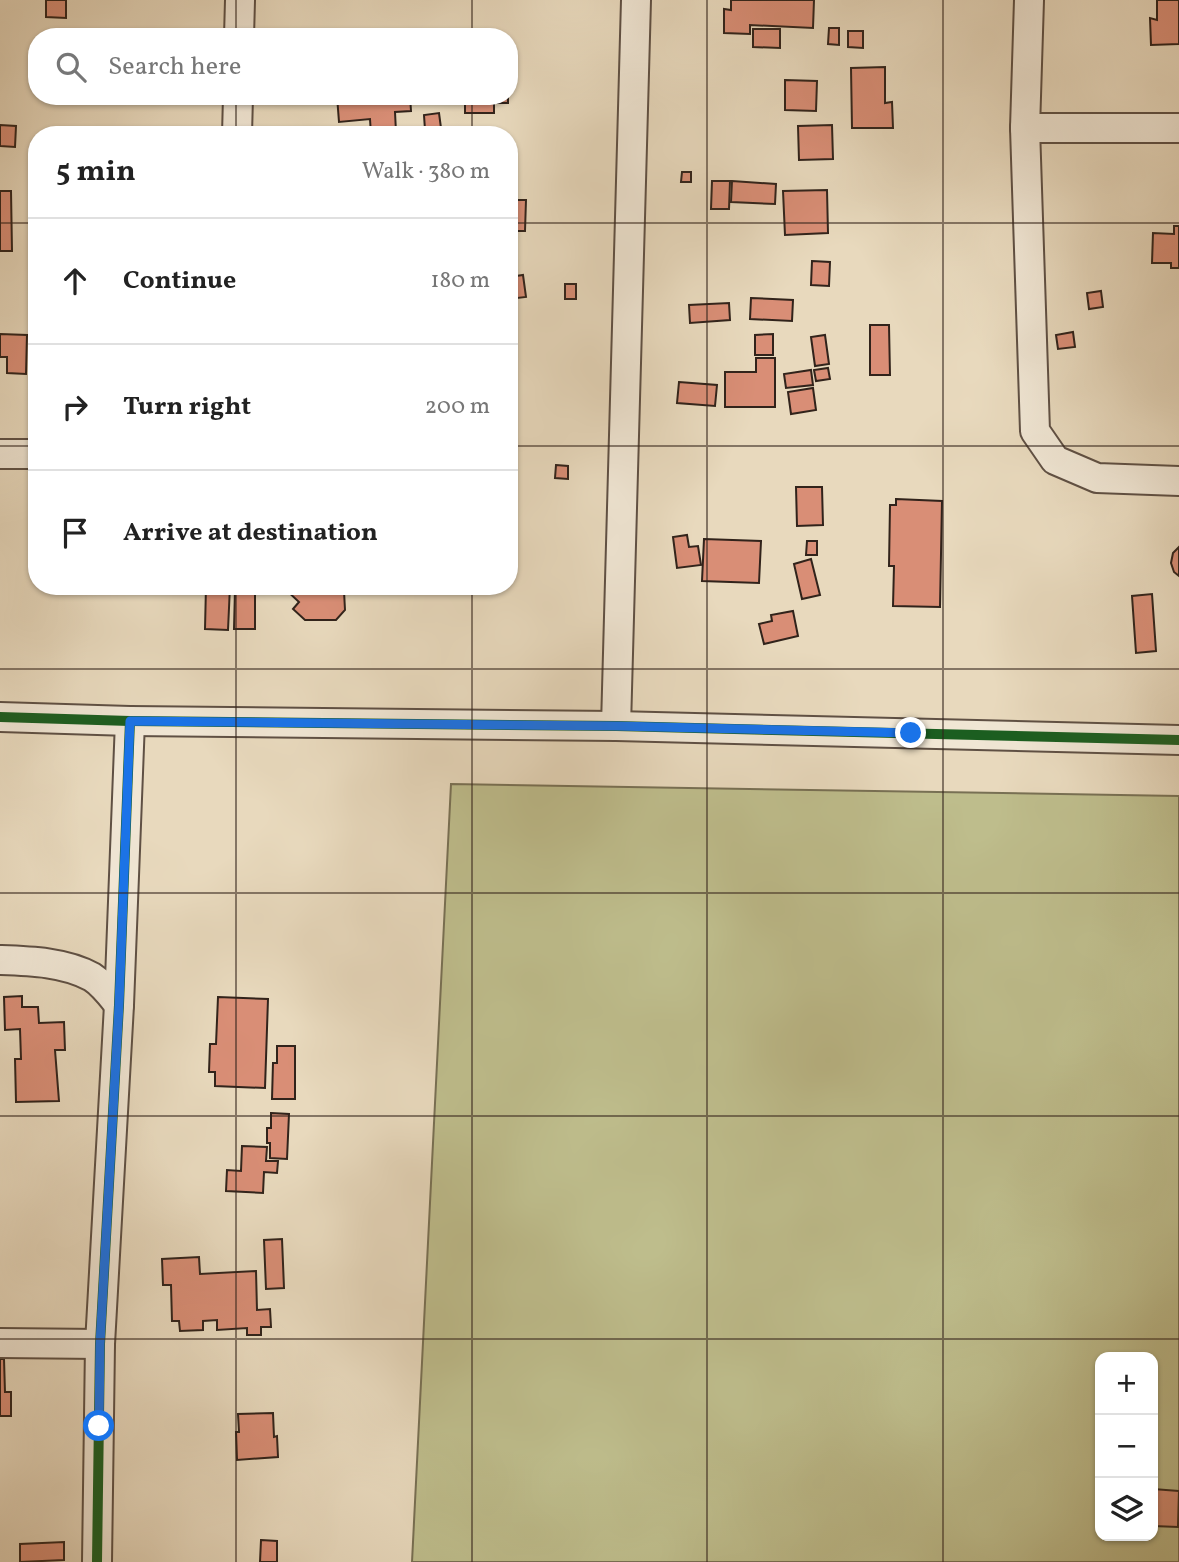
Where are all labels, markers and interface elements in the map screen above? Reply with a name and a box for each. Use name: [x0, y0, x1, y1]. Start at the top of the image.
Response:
search box: [28, 28, 518, 105]
icon: search: [52, 48, 90, 86]
text: Search here: [108, 49, 241, 85]
text: 5 min: [56, 151, 136, 193]
text: Walk · 380 m: [362, 156, 490, 188]
icon: ahead: [56, 262, 94, 300]
text: Continue: [123, 263, 236, 299]
text: 180 m: [431, 265, 490, 297]
icon: right: [56, 388, 94, 426]
text: Turn right: [123, 389, 251, 425]
text: 200 m: [425, 391, 490, 423]
icon: arrive: [56, 514, 94, 552]
text: Arrive at destination: [123, 515, 378, 551]
route end: [895, 717, 926, 748]
map controls: [1095, 1352, 1158, 1541]
button: +: [1095, 1352, 1158, 1415]
route start: [83, 1410, 114, 1441]
button: −: [1095, 1415, 1158, 1478]
button: layers: [1095, 1478, 1158, 1541]

